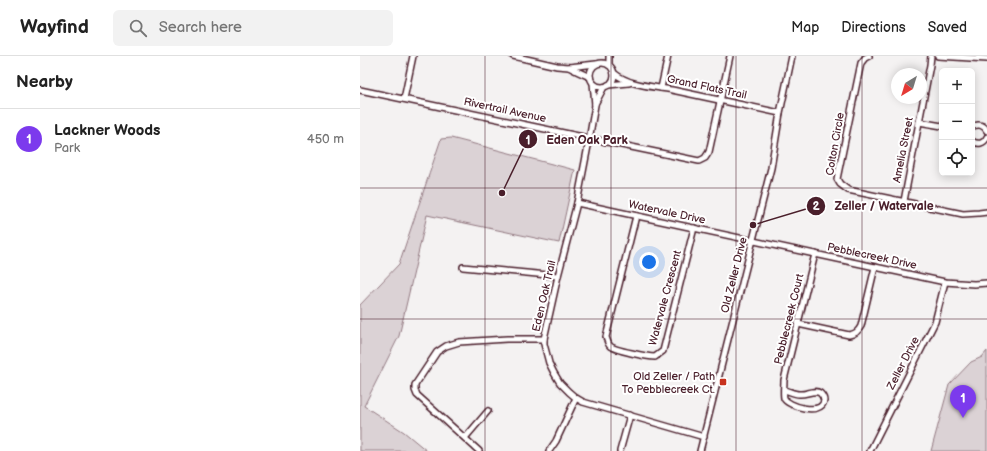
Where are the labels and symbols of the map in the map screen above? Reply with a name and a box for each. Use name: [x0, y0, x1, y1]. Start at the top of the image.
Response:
north arrow: [891, 68, 927, 104]
street label: Grand Flats Trail: [666, 72, 748, 102]
street label: Rivertrail Avenue: [463, 95, 548, 125]
street label: Colton Circle: [823, 111, 847, 177]
street label: Amelia Street: [890, 115, 916, 184]
callout: Eden Oak Park: [518, 127, 635, 151]
text: 1: [525, 133, 531, 148]
text: Eden Oak Park: [546, 133, 628, 148]
callout: Zeller / Watervale: [806, 194, 941, 218]
street label: Watervale Drive: [627, 198, 707, 227]
text: 2: [812, 199, 820, 214]
text: Zeller / Watervale: [834, 199, 934, 214]
street label: Old Zeller Drive: [718, 235, 750, 314]
street label: Pebblecreek Drive: [826, 240, 918, 272]
street label: Watervale Crescent: [646, 248, 684, 347]
your location: [639, 252, 659, 272]
street label: Eden Oak Trail: [529, 259, 559, 333]
street label: Pebblecreek Court: [771, 272, 807, 366]
street label: Zeller Drive: [884, 334, 922, 392]
place label: Old Zeller / Path To Pebblecreek Ct.: [622, 370, 715, 396]
marker: Old Zeller / Path To Pebblecreek Ct.: [718, 377, 728, 387]
pin: 1: [950, 385, 976, 418]

